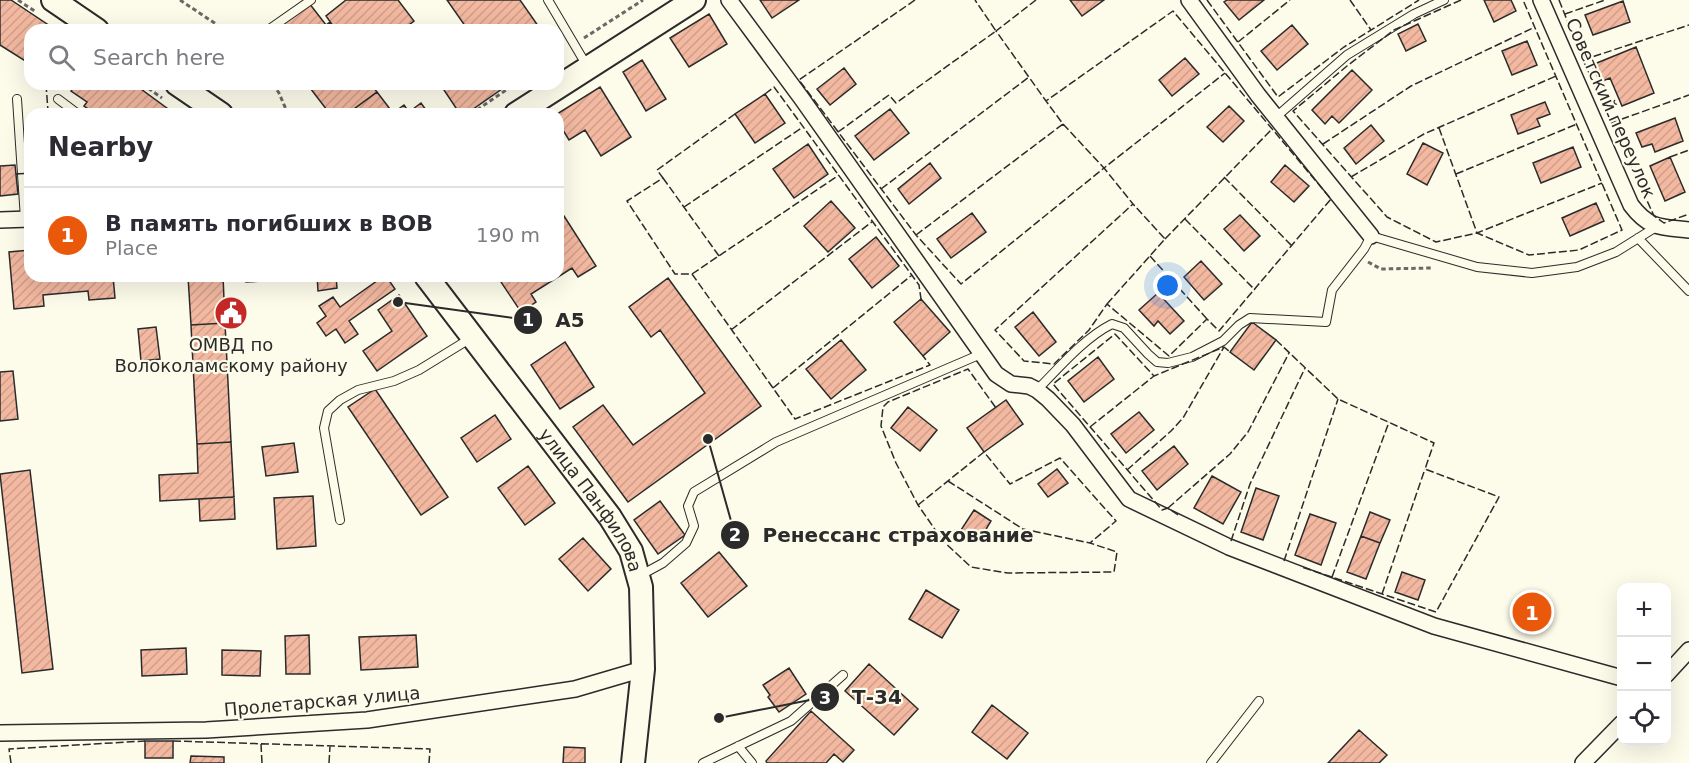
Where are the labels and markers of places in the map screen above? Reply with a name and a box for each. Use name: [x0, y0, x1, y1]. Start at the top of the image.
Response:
public building icon: ОМВД по Волоколамскому району: [213, 295, 249, 331]
callout: А5: [513, 301, 596, 339]
place label: ОМВД по Волоколамскому району: [114, 334, 348, 376]
callout: Ренессанс страхование: [720, 516, 1045, 554]
pin: 1: [1512, 590, 1552, 634]
callout: Т-34: [810, 678, 913, 716]

